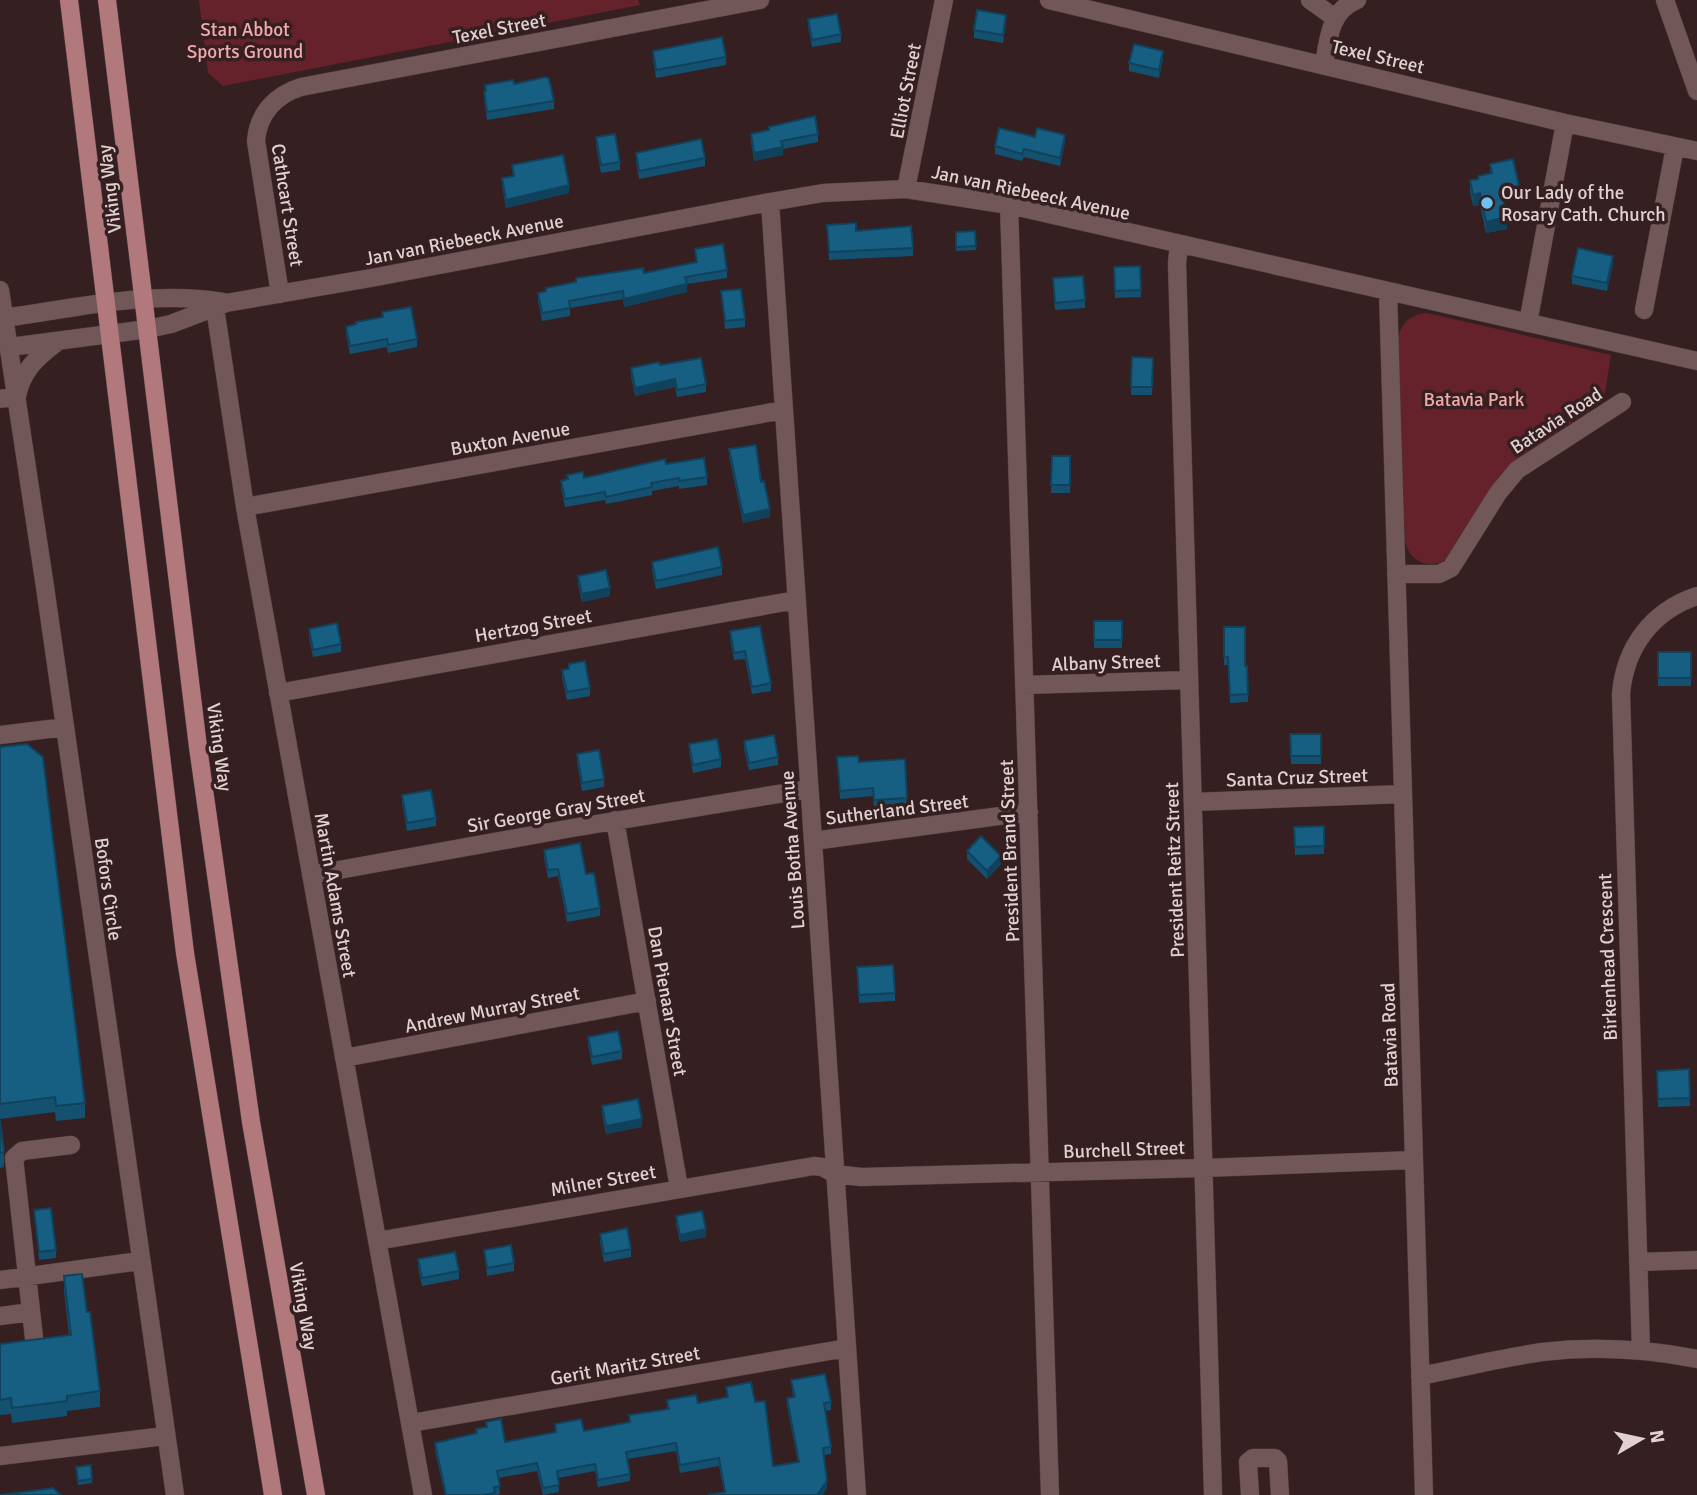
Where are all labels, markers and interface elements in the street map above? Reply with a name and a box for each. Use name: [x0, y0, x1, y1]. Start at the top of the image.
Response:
street label: Texel Street: [451, 8, 548, 50]
park label: Stan Abbot Sports Ground: [187, 18, 303, 64]
street label: Texel Street: [1329, 35, 1427, 79]
street label: Elliot Street: [885, 41, 927, 141]
street label: Cathcart Street: [265, 142, 309, 269]
street label: Viking Way: [93, 143, 127, 234]
street label: Jan van Riebeeck Avenue: [929, 160, 1132, 226]
place label: Our Lady of the Rosary Cath. Church: [1501, 181, 1666, 227]
marker: Our Lady of the Rosary Cath. Church: [1479, 195, 1495, 211]
street label: Jan van Riebeeck Avenue: [363, 209, 566, 271]
street label: Batavia Road: [1506, 382, 1607, 459]
park label: Batavia Park: [1424, 388, 1525, 412]
street label: Buxton Avenue: [449, 417, 572, 461]
street label: Hertzog Street: [473, 604, 594, 648]
street label: Albany Street: [1051, 649, 1161, 677]
street label: Viking Way: [201, 701, 237, 793]
street label: President Brand Street: [995, 759, 1025, 943]
street label: Santa Cruz Street: [1226, 764, 1369, 792]
street label: Louis Botha Avenue: [775, 770, 811, 930]
street label: President Reitz Street: [1160, 781, 1190, 958]
street label: Sir George Gray Street: [465, 783, 647, 838]
street label: Sutherland Street: [824, 789, 970, 831]
street label: Martin Adams Street: [309, 811, 361, 980]
street label: Bofors Circle: [89, 836, 127, 942]
street label: Birkenhead Crescent: [1593, 872, 1623, 1041]
street label: Dan Pienaar Street: [642, 924, 692, 1078]
street label: Andrew Murray Street: [403, 981, 582, 1039]
street label: Batavia Road: [1376, 982, 1404, 1088]
street label: Burchell Street: [1063, 1136, 1186, 1164]
street label: Milner Street: [549, 1160, 658, 1202]
street label: Viking Way: [283, 1260, 323, 1352]
street label: Gerit Maritz Street: [549, 1341, 702, 1391]
north arrow: [1606, 1404, 1676, 1474]
text: N: [1644, 1428, 1670, 1445]

